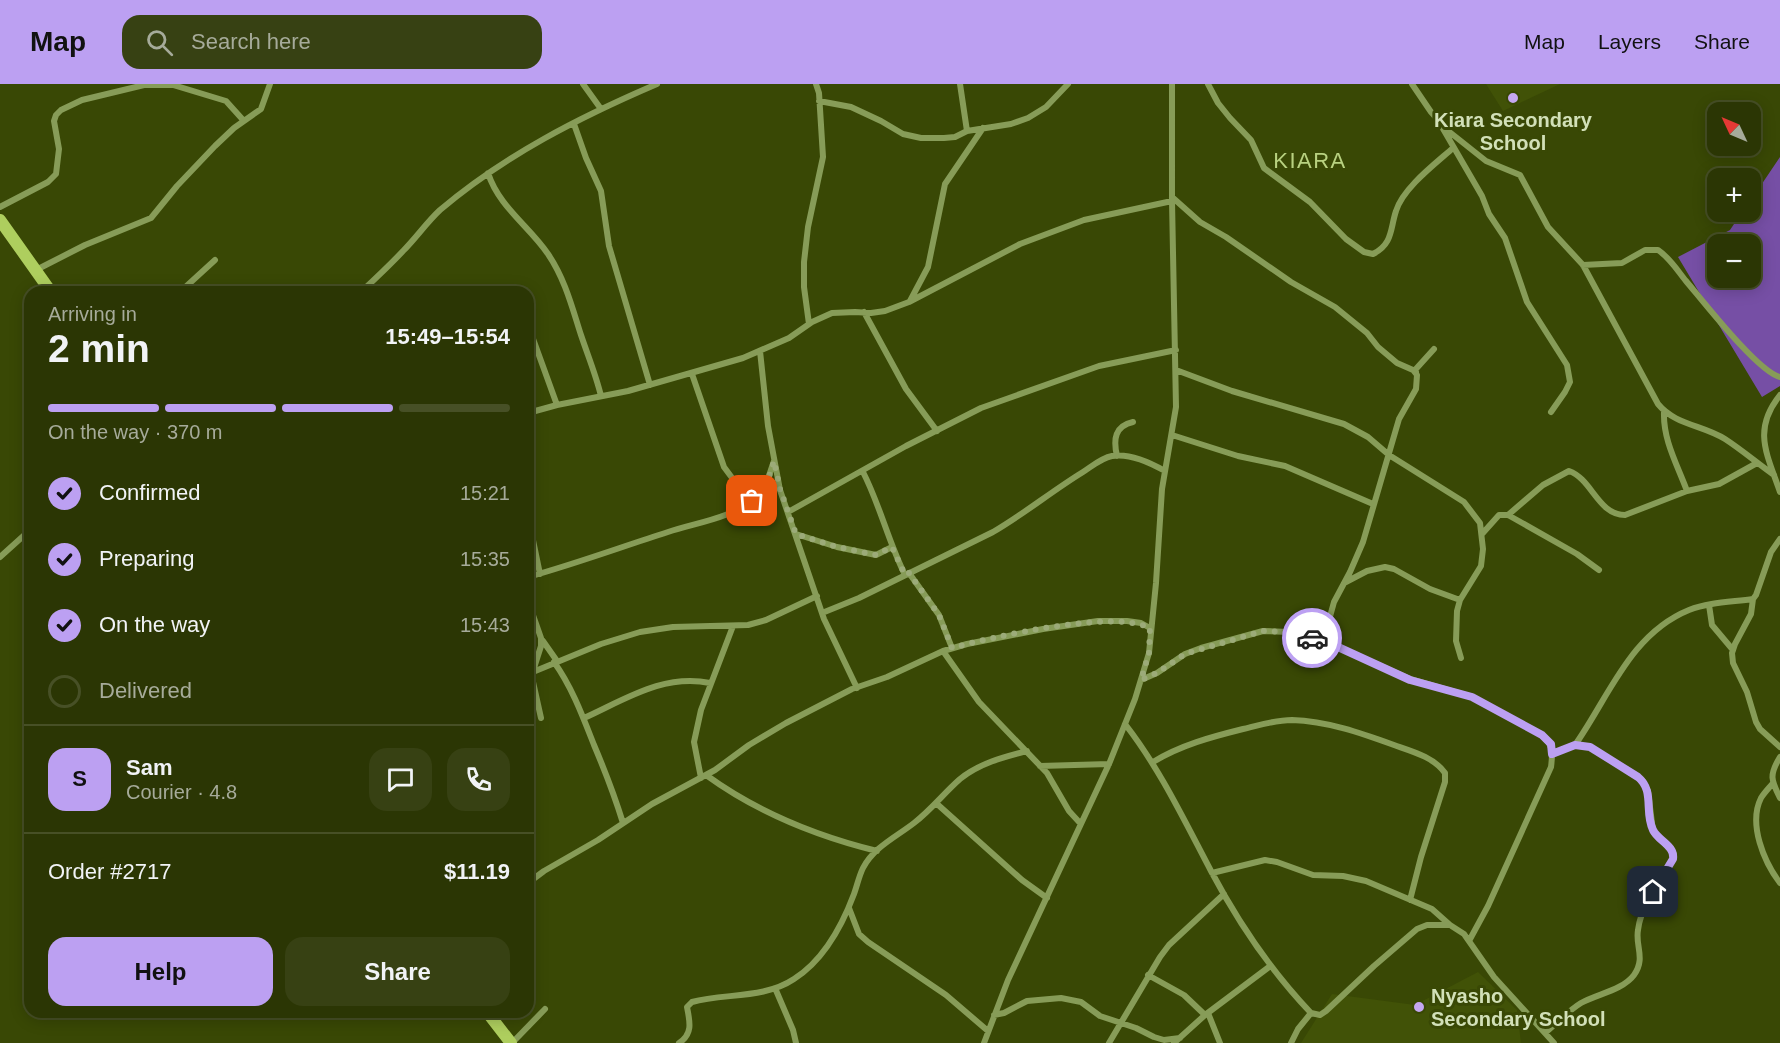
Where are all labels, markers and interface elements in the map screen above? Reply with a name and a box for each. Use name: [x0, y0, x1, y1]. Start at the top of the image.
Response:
search box: [122, 15, 542, 69]
text: Map: [30, 26, 86, 57]
icon: search: [143, 26, 176, 59]
text: Search here: [191, 29, 311, 54]
text: Map: [1524, 30, 1565, 53]
text: Layers: [1598, 30, 1661, 53]
text: Share: [1694, 30, 1750, 53]
marker: Kiara Secondary School: [1506, 91, 1520, 105]
north arrow: [1707, 102, 1761, 156]
map controls: [1707, 102, 1761, 288]
place label: Kiara Secondary School: [1434, 109, 1593, 154]
district label: KIARA: [1273, 148, 1347, 173]
button: +: [1707, 168, 1761, 222]
button: −: [1707, 234, 1761, 288]
text: Arriving in: [48, 303, 137, 325]
text: 15:49–15:54: [385, 324, 510, 349]
text: 2 min: [48, 327, 150, 370]
text: On the way · 370 m: [48, 421, 223, 443]
pin: [726, 475, 777, 526]
icon: check: [48, 477, 81, 510]
text: Confirmed: [99, 480, 200, 505]
text: 15:21: [460, 482, 510, 504]
icon: bag: [735, 484, 768, 517]
icon: check: [48, 543, 81, 576]
text: Preparing: [99, 546, 194, 571]
text: 15:35: [460, 548, 510, 570]
courier: [1282, 608, 1342, 668]
icon: check: [48, 609, 81, 642]
text: On the way: [99, 612, 210, 637]
text: 15:43: [460, 614, 510, 636]
icon: car: [1296, 622, 1329, 655]
text: Delivered: [99, 678, 192, 703]
button: chat: [369, 748, 432, 811]
button: phone: [447, 748, 510, 811]
text: Sam: [126, 755, 172, 780]
text: S: [72, 766, 87, 791]
text: Courier · 4.8: [126, 781, 237, 803]
text: Order #2717: [48, 859, 172, 884]
text: $11.19: [444, 859, 510, 884]
pin: [1627, 866, 1678, 917]
icon: home: [1636, 875, 1669, 908]
button: Help: [48, 937, 273, 1006]
button: Share: [285, 937, 510, 1006]
place label: Nyasho Secondary School: [1431, 985, 1606, 1030]
marker: Nyasho Secondary School: [1412, 1000, 1426, 1014]

